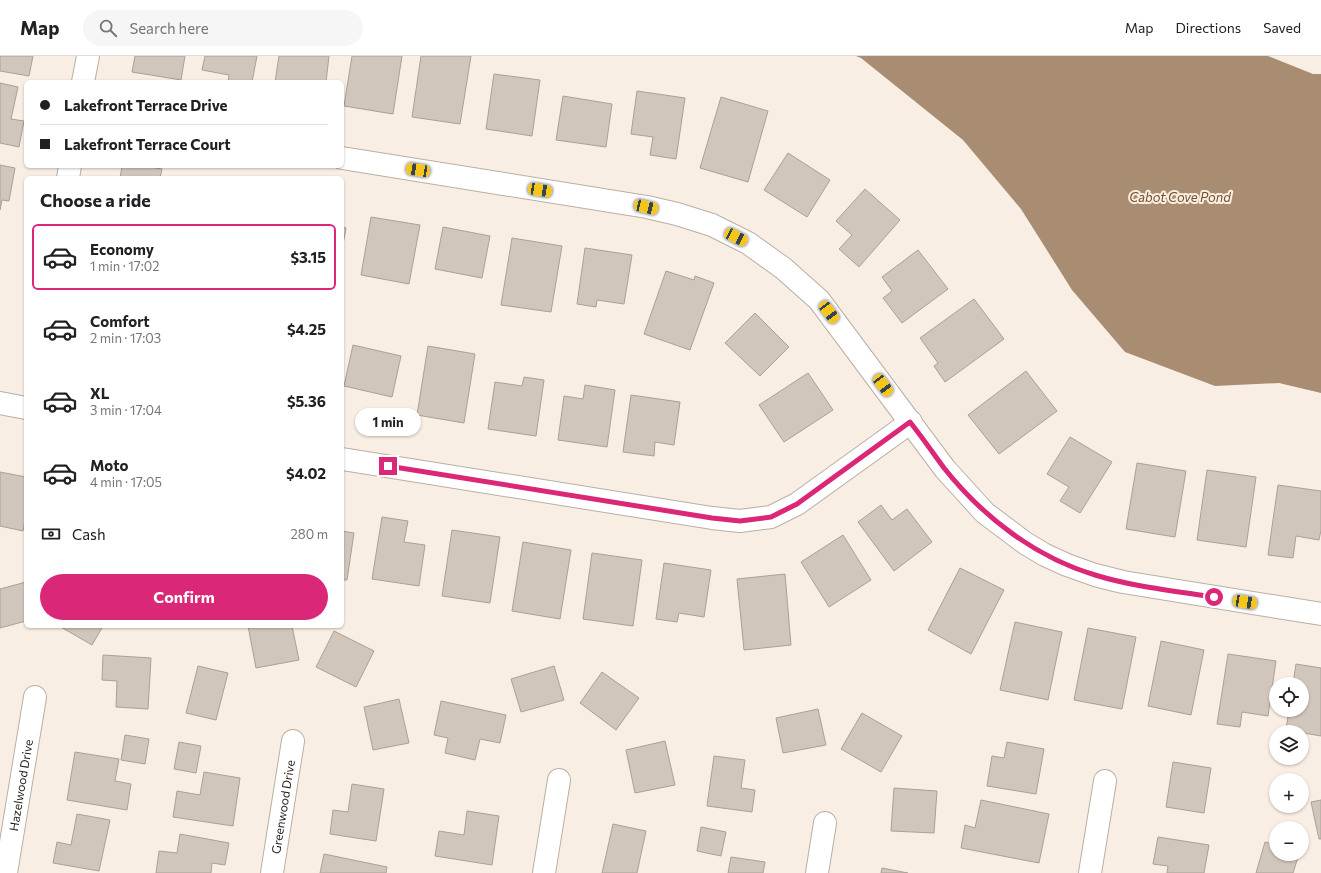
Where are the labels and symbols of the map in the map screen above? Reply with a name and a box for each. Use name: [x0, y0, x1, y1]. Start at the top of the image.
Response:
car: [405, 162, 431, 178]
car: [527, 182, 553, 198]
water label: Cabot Cove Pond: [1129, 189, 1231, 205]
car: [633, 198, 659, 216]
car: [723, 226, 749, 248]
car: [817, 299, 841, 325]
car: [871, 372, 895, 398]
callout: 1 min: [355, 408, 421, 436]
route end: [379, 457, 397, 475]
route start: [1205, 588, 1223, 606]
car: [1232, 594, 1258, 610]
street label: Hazelwood Drive: [6, 738, 35, 832]
street label: Greenwood Drive: [268, 759, 297, 855]

